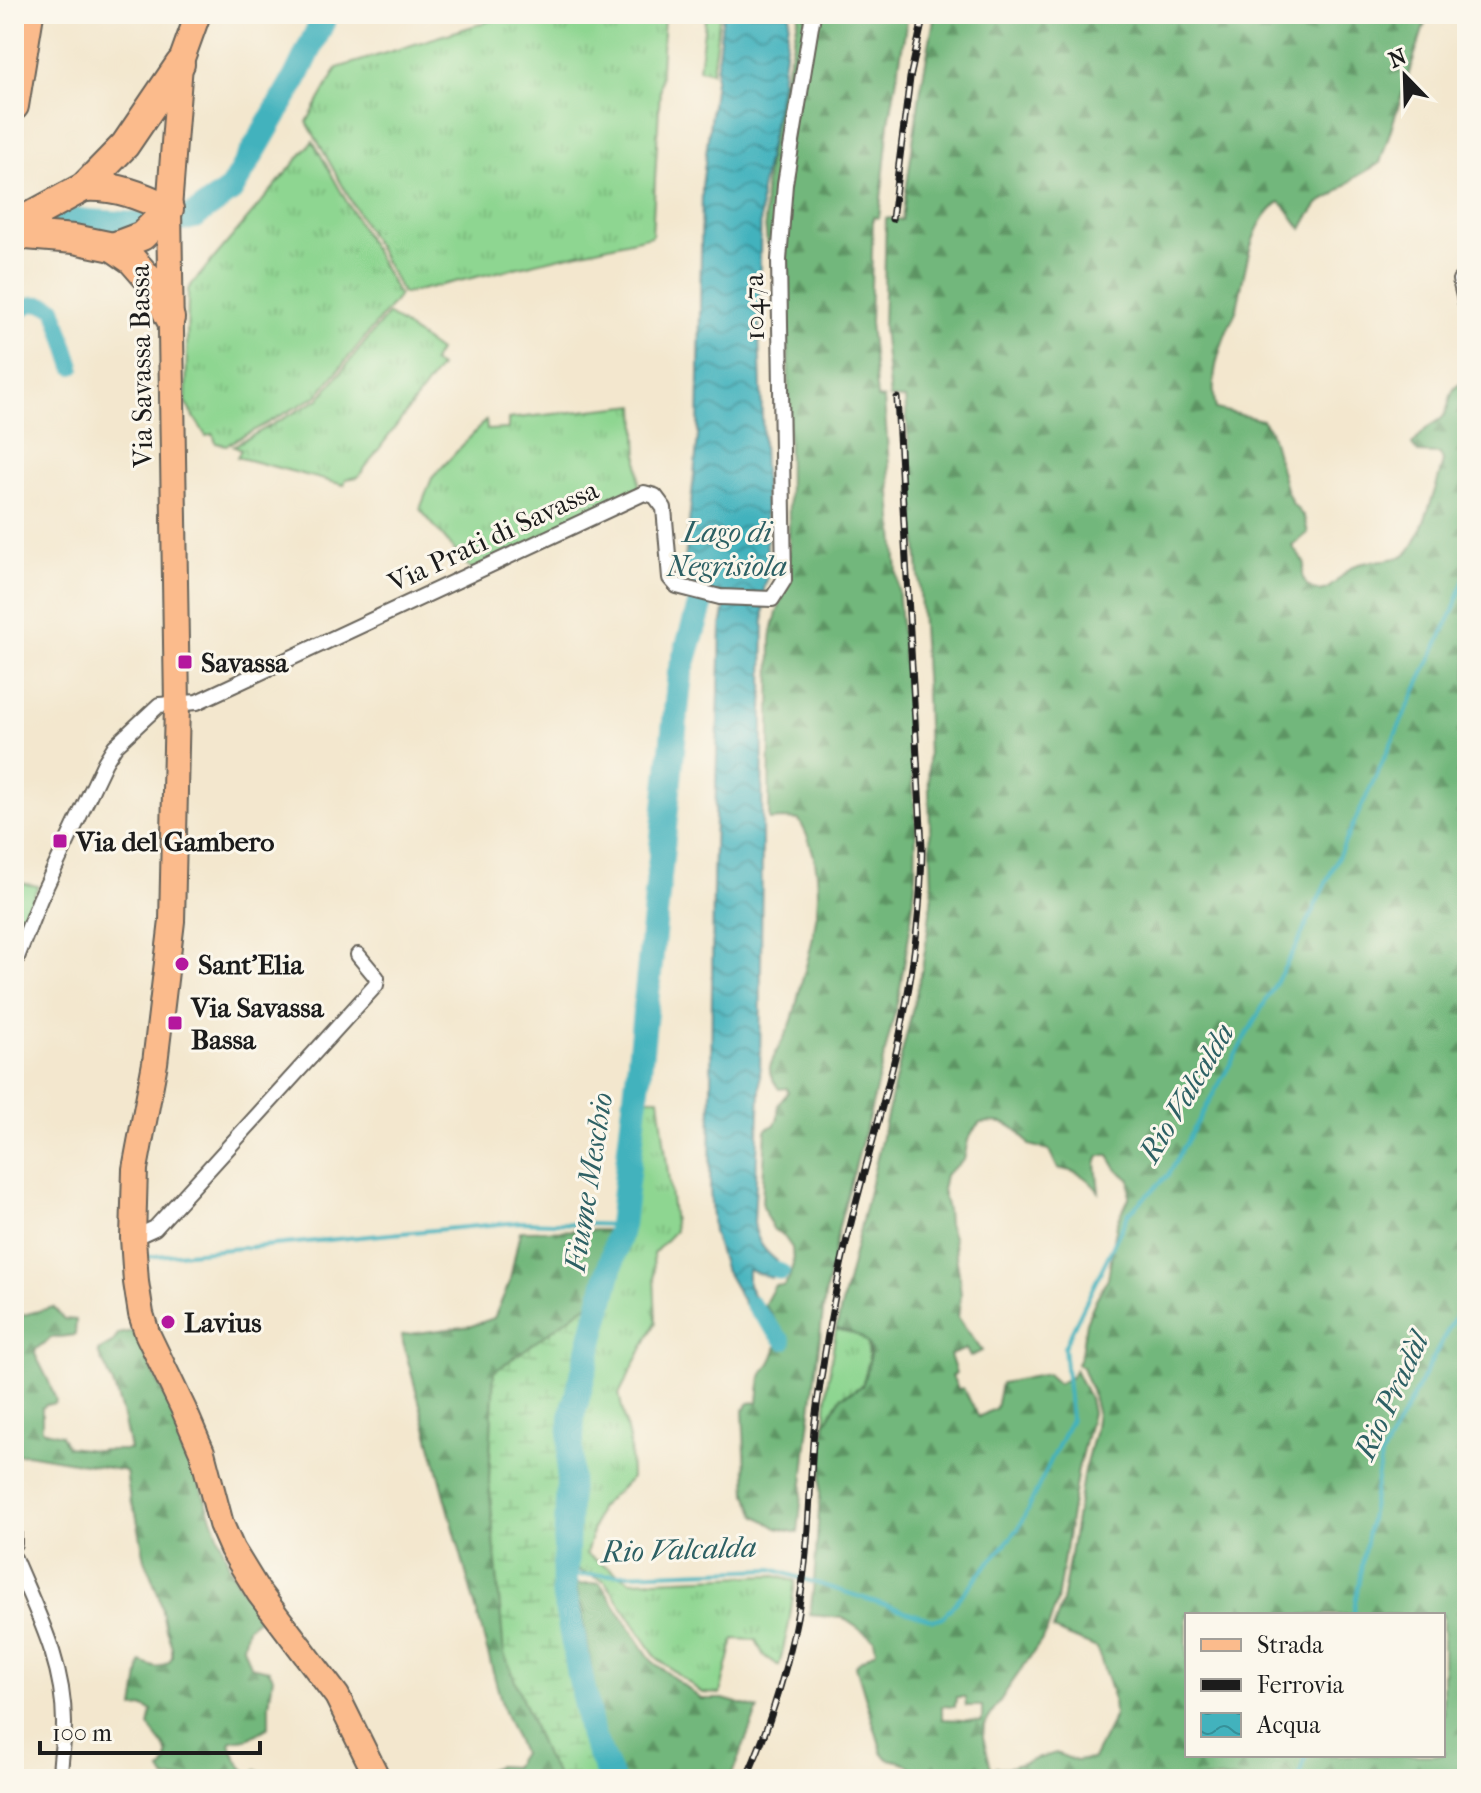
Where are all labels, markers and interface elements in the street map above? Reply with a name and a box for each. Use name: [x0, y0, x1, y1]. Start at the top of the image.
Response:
north arrow: [1365, 36, 1445, 116]
text: N: [1385, 43, 1411, 74]
street label: Via Savassa Bassa: [123, 263, 159, 469]
street label: 1047a: [737, 272, 771, 341]
street label: Via Prati di Savassa: [382, 472, 604, 600]
water label: Lago di Negrisiola: [666, 515, 787, 584]
place label: Savassa: [201, 646, 289, 679]
marker: Savassa: [176, 653, 194, 671]
place label: Via del Gambero: [75, 825, 275, 858]
marker: Via del Gambero: [51, 832, 69, 850]
place label: Sant'Elia: [198, 948, 305, 981]
marker: Sant'Elia: [173, 955, 191, 973]
place label: Via Savassa Bassa: [190, 991, 325, 1056]
marker: Via Savassa Bassa: [166, 1014, 184, 1032]
water label: Rio Valcalda: [1131, 1017, 1242, 1170]
water label: Fiume Meschio: [557, 1090, 620, 1275]
place label: Lavius: [184, 1306, 262, 1339]
marker: Lavius: [159, 1313, 177, 1331]
water label: Rio Pradàl: [1347, 1324, 1438, 1467]
water label: Rio Valcalda: [599, 1530, 757, 1570]
legend: [1185, 1613, 1445, 1757]
text: Strada: [1257, 1631, 1324, 1659]
text: Ferrovia: [1257, 1671, 1345, 1699]
scale bar: [40, 1705, 260, 1755]
text: Acqua: [1256, 1711, 1321, 1739]
text: 100 m: [52, 1719, 112, 1747]

